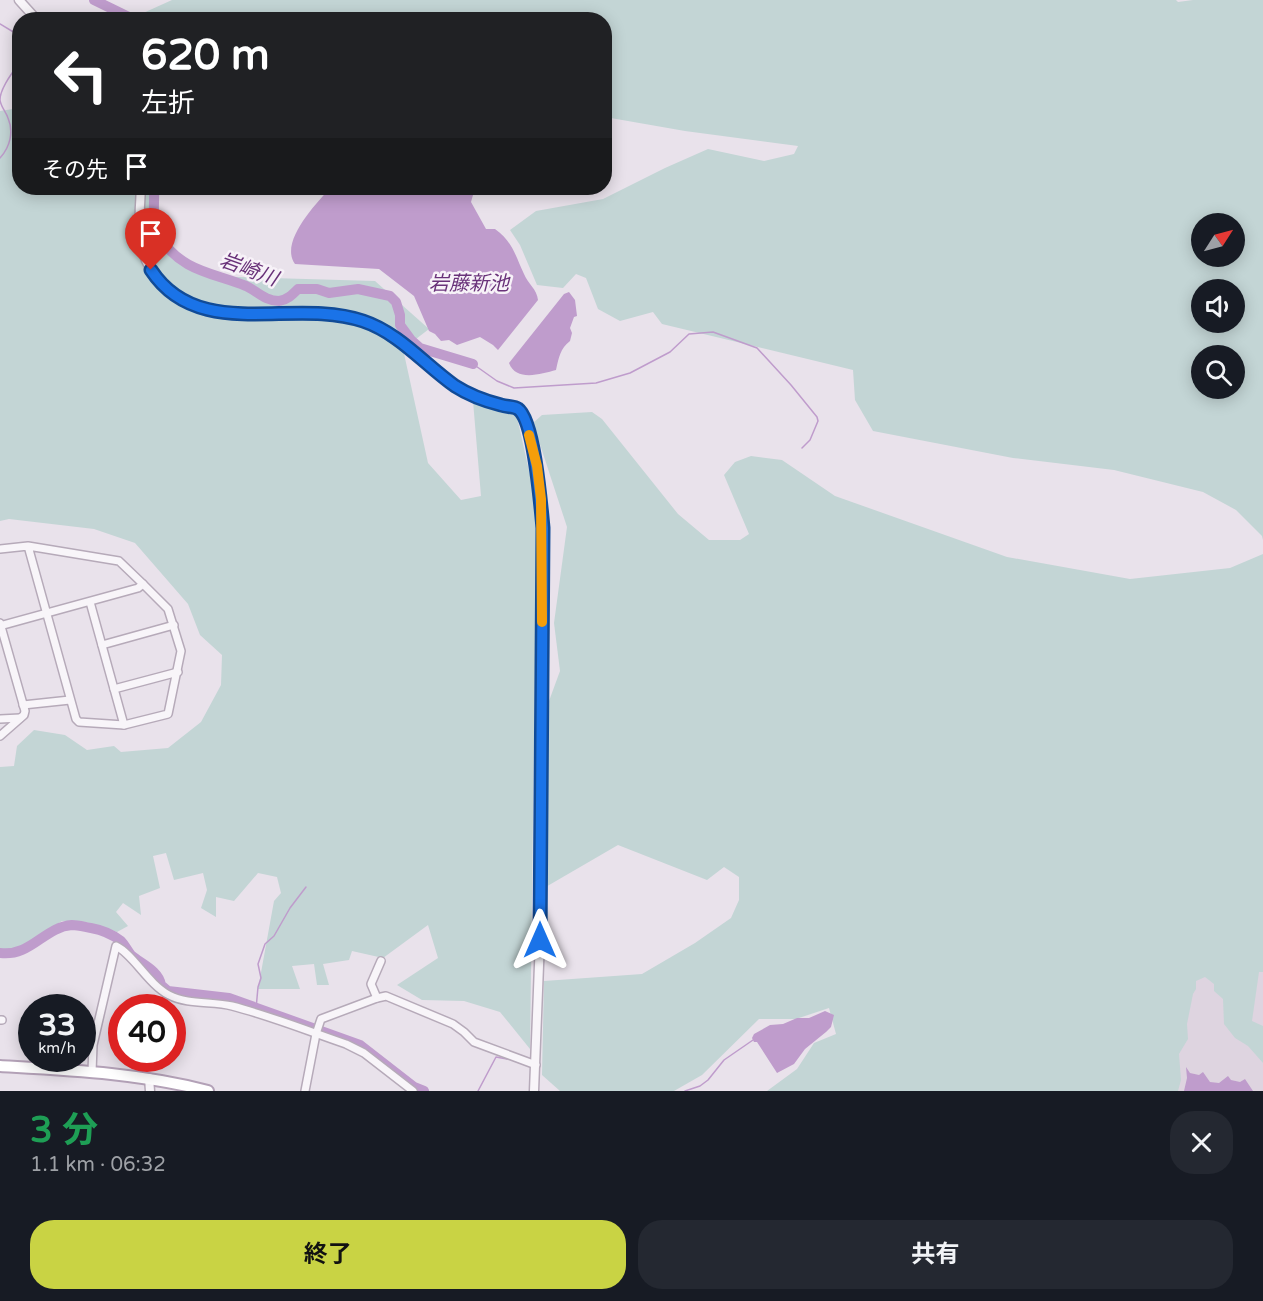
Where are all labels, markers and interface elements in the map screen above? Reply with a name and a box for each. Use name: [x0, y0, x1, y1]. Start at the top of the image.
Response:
text: 620 m: [141, 30, 270, 81]
icon: left: [42, 36, 120, 114]
text: 左折: [141, 87, 195, 120]
icon: arrive: [120, 150, 153, 183]
text: その先: [42, 157, 108, 183]
pin: [125, 208, 176, 270]
north arrow: [1191, 213, 1245, 267]
map controls: [1191, 213, 1245, 399]
icon: arrive: [134, 217, 167, 250]
water label: 岩崎川: [216, 248, 283, 292]
water label: 岩藤新池: [429, 272, 511, 296]
button: sound: [1191, 279, 1245, 333]
button: search: [1191, 345, 1245, 399]
position arrow: [508, 908, 572, 972]
speed limit sign: 40: [108, 994, 186, 1072]
text: 33: [38, 1007, 76, 1044]
text: km/h: [38, 1039, 76, 1057]
text: 3 分: [30, 1109, 98, 1152]
button: close: [1170, 1111, 1233, 1174]
text: 1.1 km · 06:32: [30, 1153, 166, 1177]
button: 終了: [30, 1220, 626, 1289]
button: 共有: [638, 1220, 1233, 1289]

